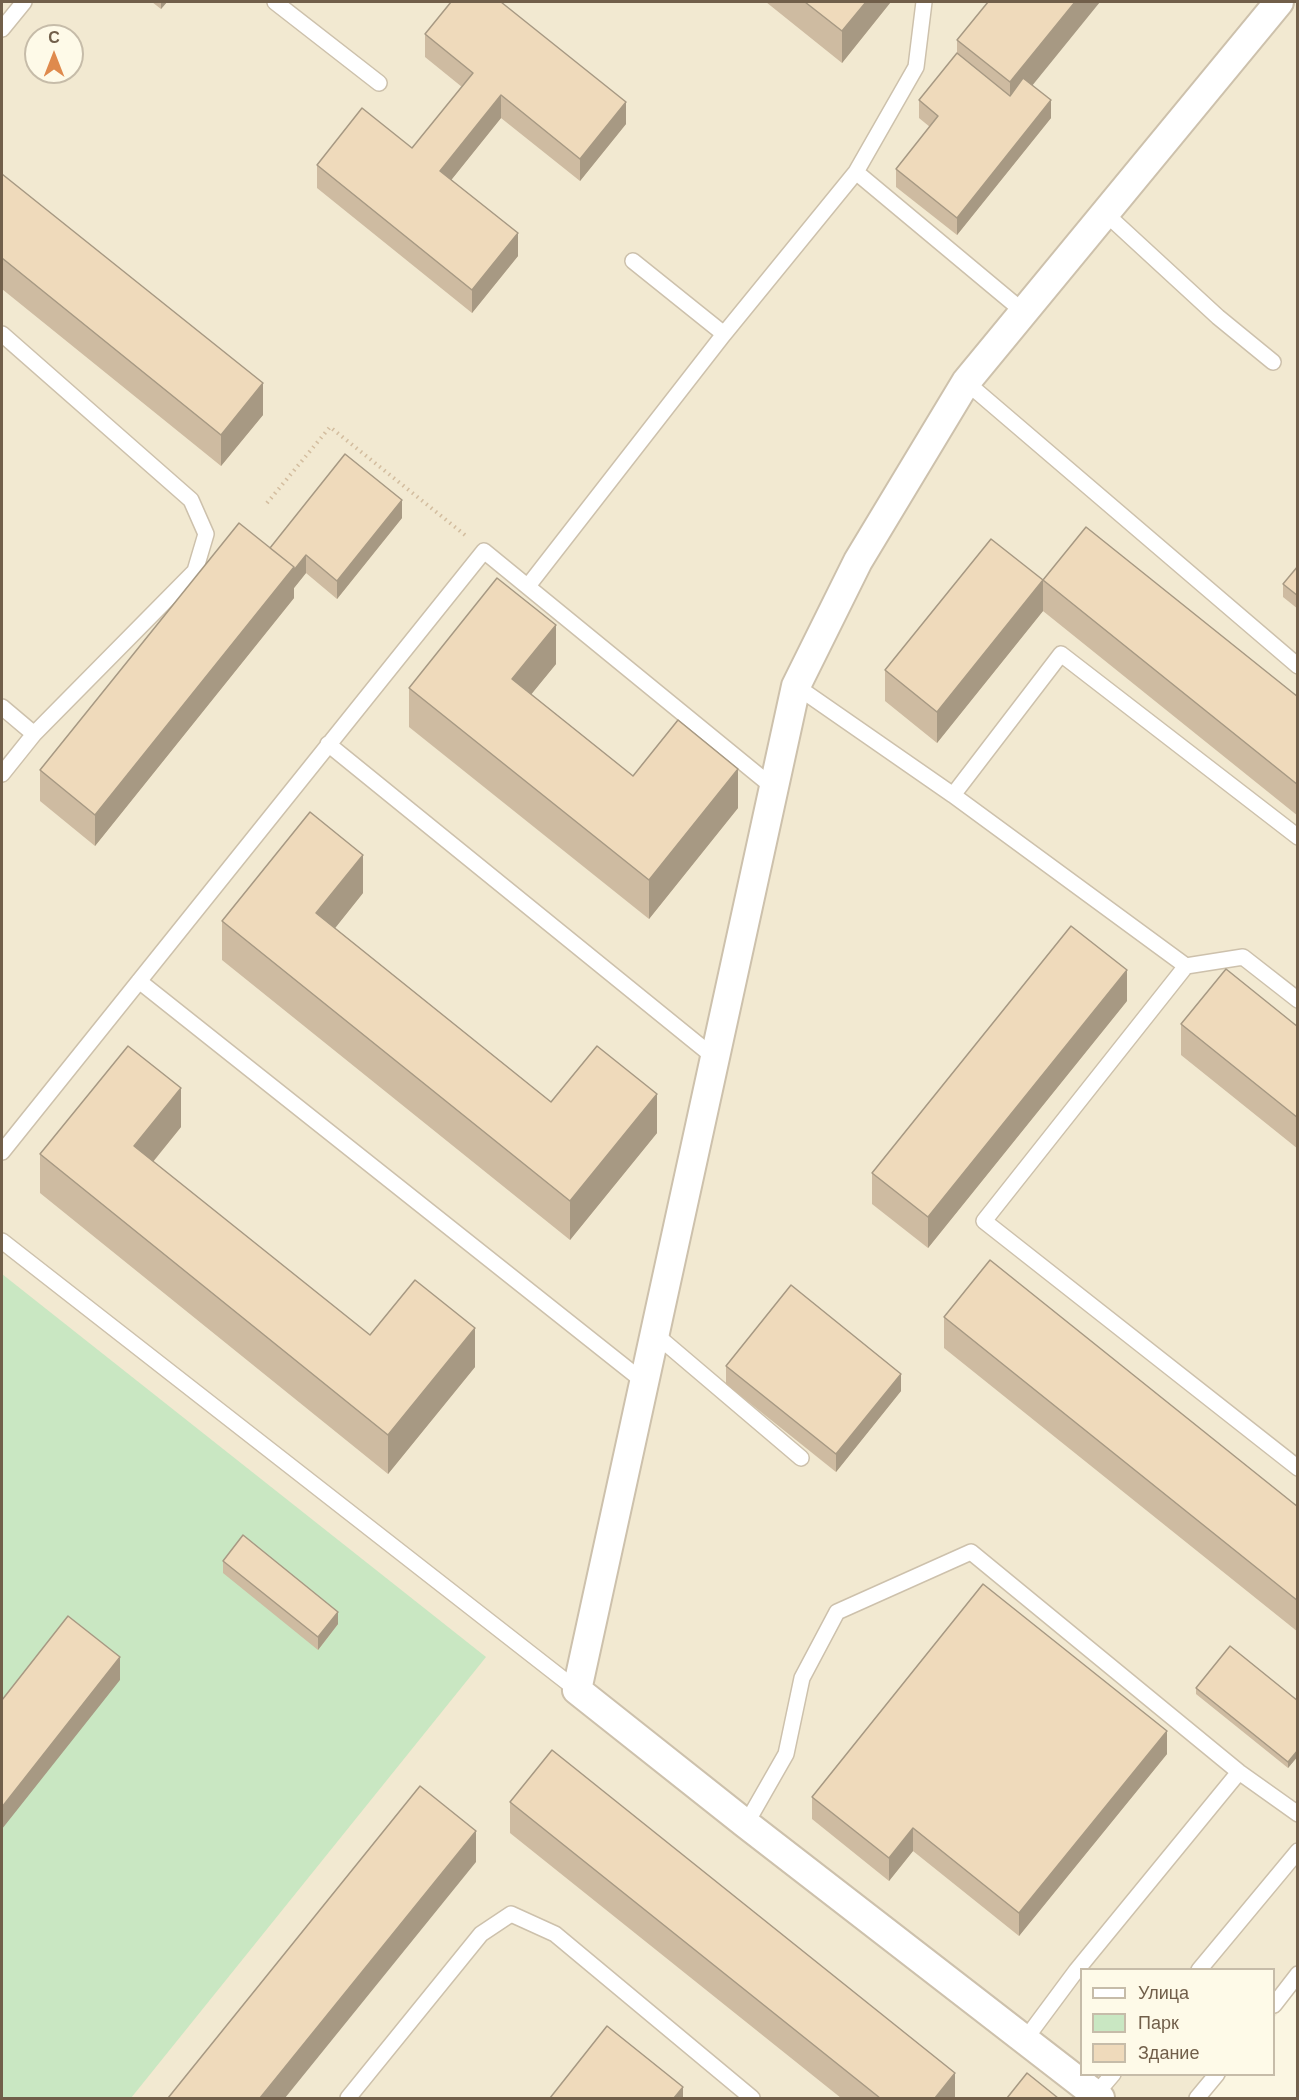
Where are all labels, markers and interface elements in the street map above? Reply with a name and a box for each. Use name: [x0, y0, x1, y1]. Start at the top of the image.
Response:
north arrow: [24, 24, 84, 84]
text: С: [48, 29, 60, 46]
legend: [1080, 1968, 1275, 2076]
text: Улица: [1138, 1983, 1189, 2003]
text: Парк: [1138, 2013, 1179, 2033]
text: Здание: [1138, 2043, 1199, 2063]

